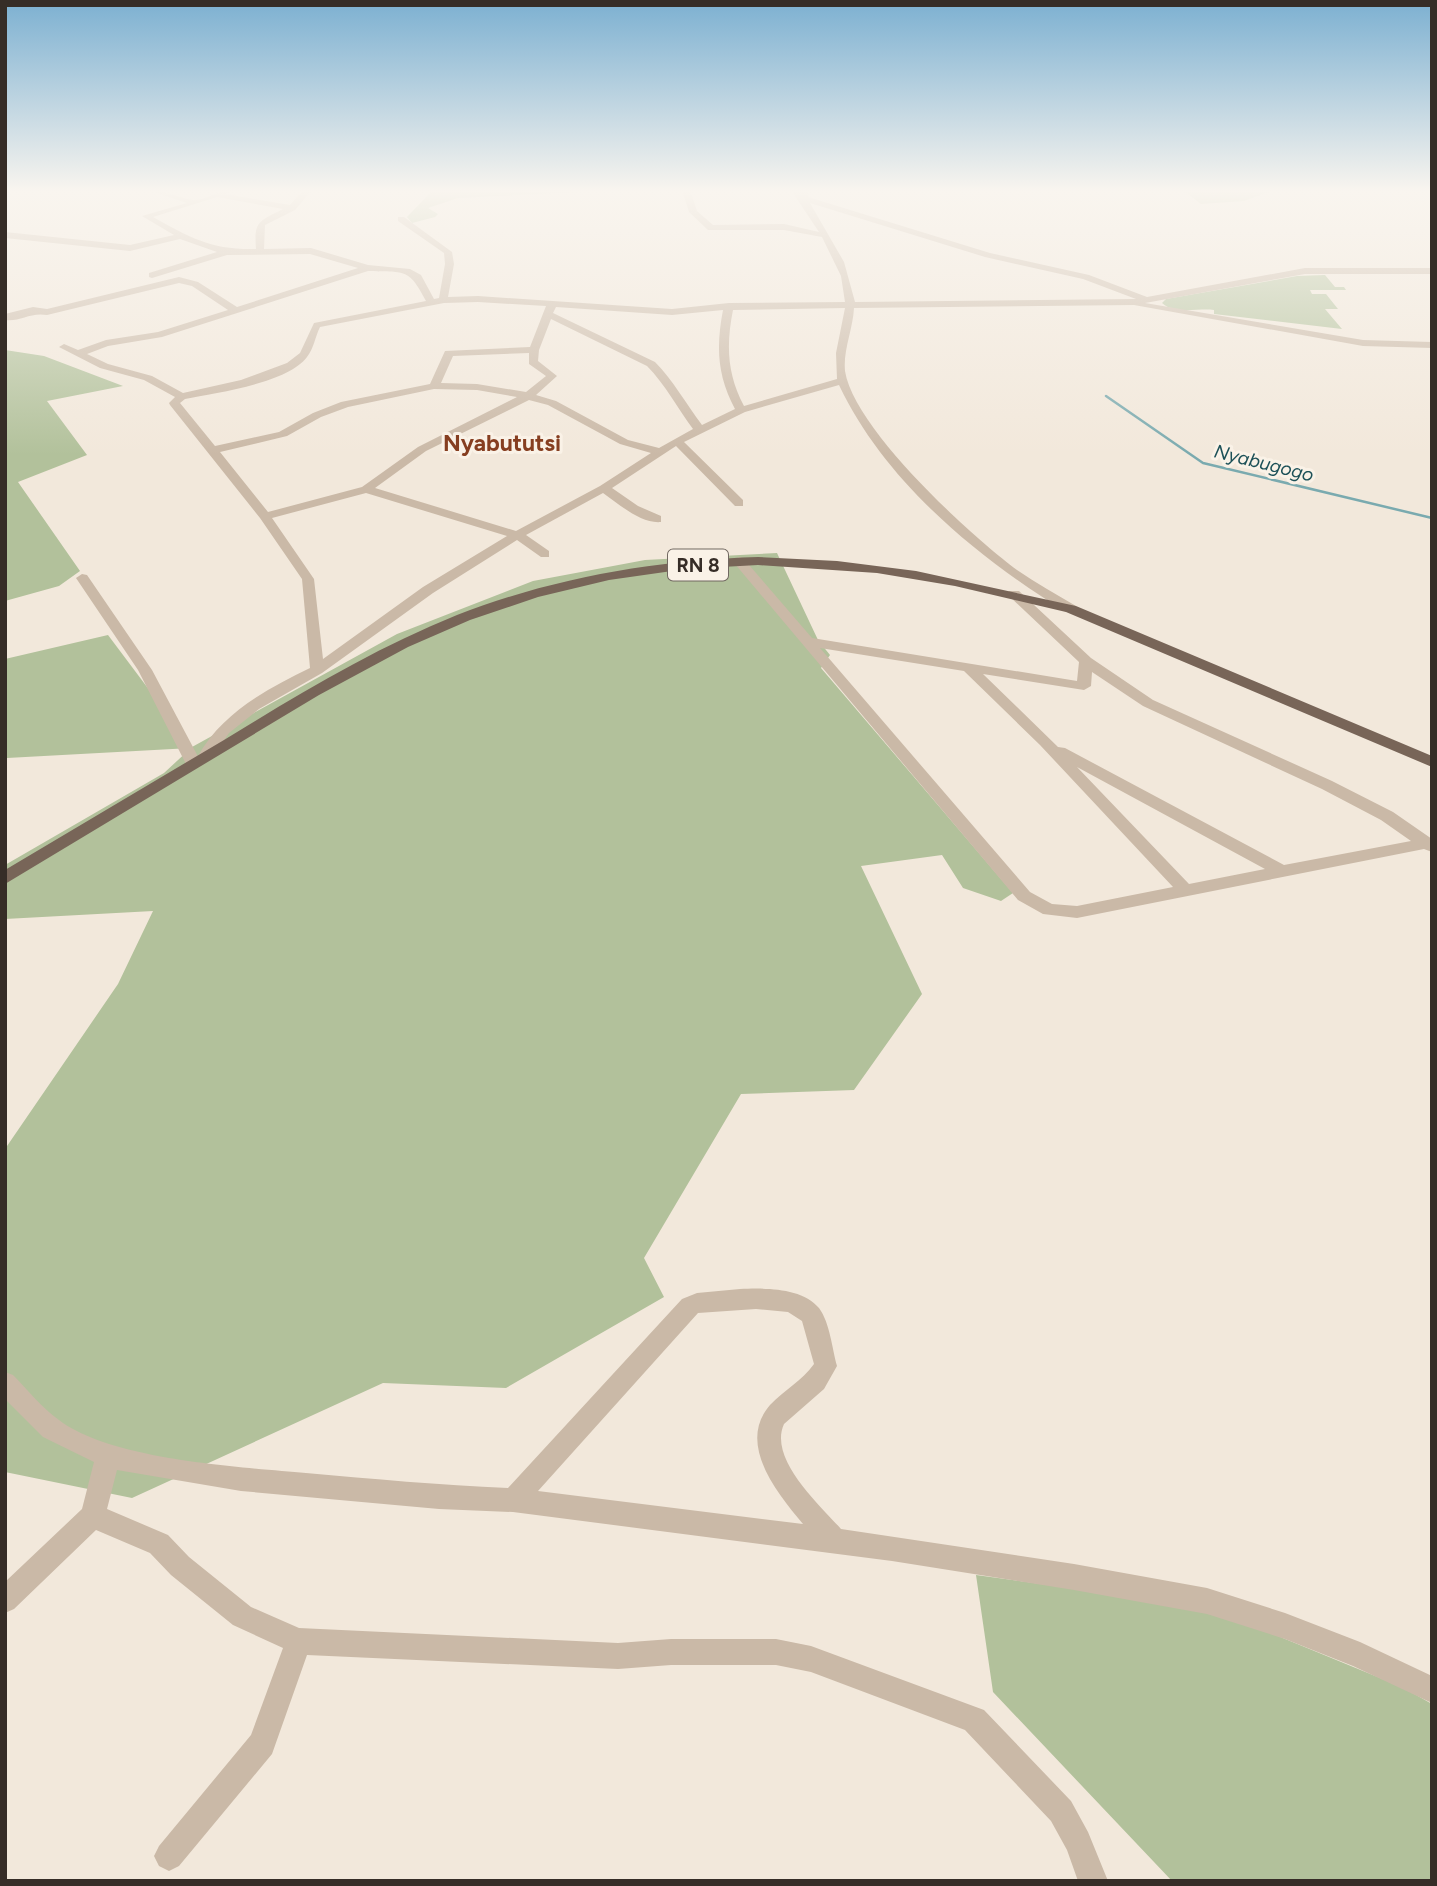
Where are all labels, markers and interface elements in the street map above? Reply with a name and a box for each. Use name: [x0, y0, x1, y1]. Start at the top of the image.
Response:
district label: Nyabututsi: [443, 429, 561, 457]
water label: Nyabugogo: [1212, 440, 1316, 486]
road number: RN 8: [668, 550, 728, 580]

